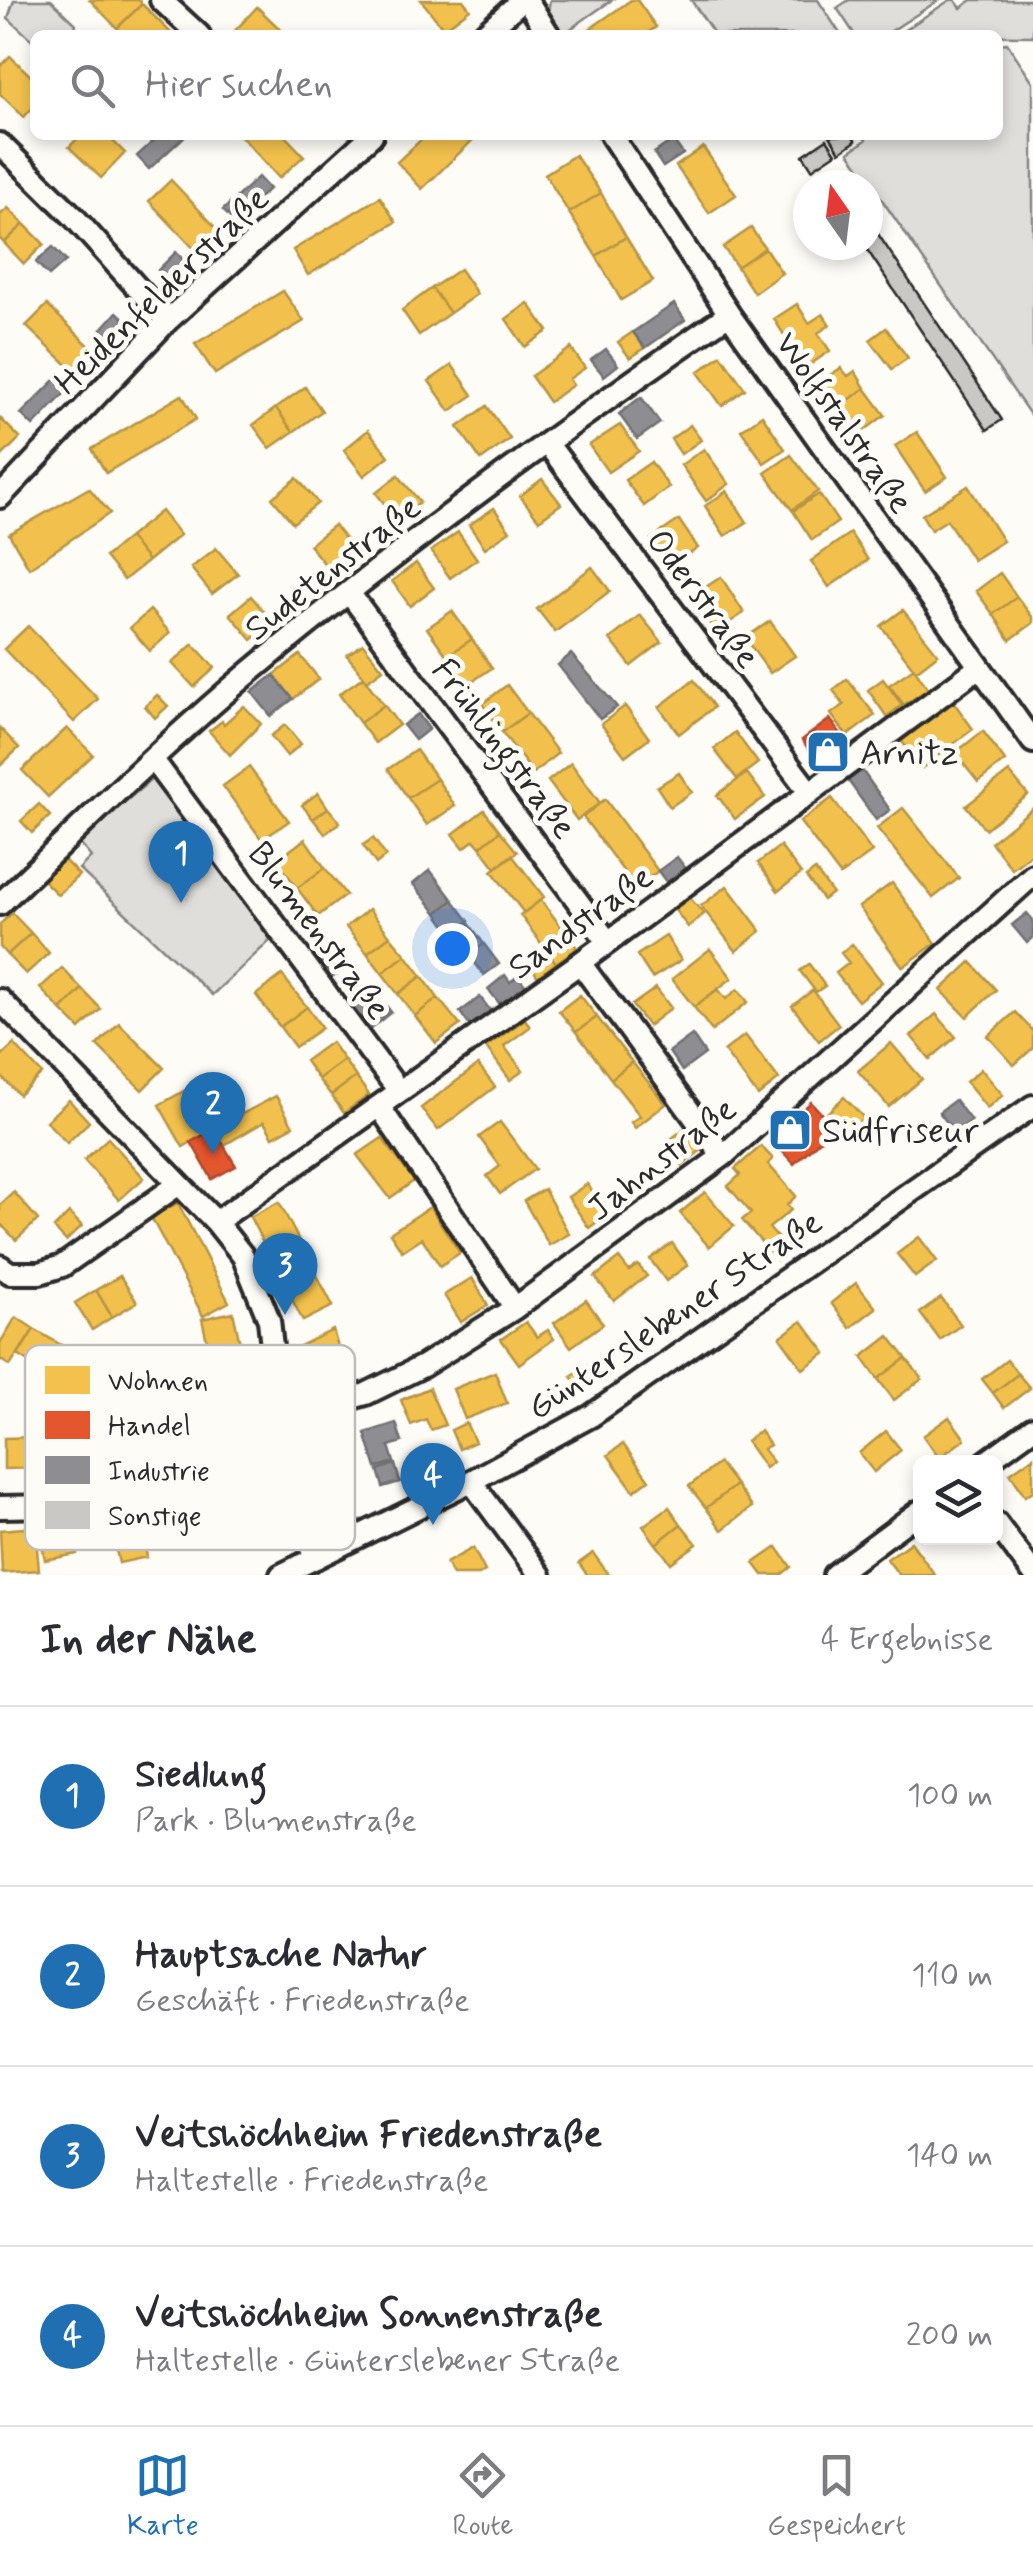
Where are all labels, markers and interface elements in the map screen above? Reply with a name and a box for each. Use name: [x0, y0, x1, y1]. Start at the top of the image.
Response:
search box: [30, 30, 1003, 140]
icon: search: [65, 58, 120, 113]
text: Hier suchen: [145, 61, 333, 110]
north arrow: [793, 170, 883, 260]
street label: Heidenfelderstraße: [45, 177, 280, 406]
street label: Wolfstalstraße: [764, 323, 923, 523]
street label: Sudetenstraße: [236, 485, 431, 652]
street label: Oderstraße: [635, 520, 770, 678]
street label: Frühlingstraße: [417, 650, 586, 851]
shop icon: Arnitz: [805, 729, 851, 775]
place label: Arnitz: [860, 731, 958, 777]
pin: 1: [148, 820, 214, 903]
street label: Blumenstraße: [236, 833, 400, 1030]
street label: Sandstraße: [499, 854, 663, 991]
your location: [427, 923, 478, 974]
pin: 2: [180, 1072, 246, 1154]
street label: Jahnstraße: [578, 1087, 746, 1232]
shop icon: Südfriseur: [767, 1107, 813, 1153]
place label: Südfriseur: [822, 1109, 979, 1155]
street label: Günterslebener Straße: [519, 1200, 832, 1432]
pin: 3: [252, 1232, 318, 1315]
legend: [25, 1345, 355, 1550]
text: Wohnen: [108, 1364, 208, 1401]
text: Handel: [108, 1409, 191, 1446]
pin: 4: [400, 1442, 466, 1525]
text: Industrie: [108, 1454, 210, 1491]
map controls: [913, 1455, 1003, 1545]
button: layers: [913, 1455, 1003, 1545]
text: Sonstige: [108, 1499, 202, 1536]
text: In der Nähe: [40, 1613, 257, 1668]
text: 4 Ergebnisse: [821, 1619, 993, 1661]
text: Siedlung: [135, 1751, 267, 1800]
text: 1: [65, 1775, 80, 1817]
text: 100 m: [907, 1775, 993, 1817]
text: Park · Blumenstraße: [135, 1800, 417, 1842]
text: Hauptsache Natur: [135, 1931, 427, 1980]
text: 2: [65, 1955, 80, 1997]
text: 110 m: [912, 1955, 993, 1997]
text: Geschäft · Friedenstraße: [135, 1980, 469, 2022]
text: Veitshöchheim Friedenstraße: [135, 2111, 602, 2160]
text: 3: [65, 2135, 80, 2177]
text: 140 m: [906, 2135, 993, 2177]
text: Haltestelle · Friedenstraße: [135, 2160, 488, 2202]
text: Veitshöchheim Sonnenstraße: [135, 2291, 602, 2340]
text: 4: [63, 2315, 82, 2357]
text: 200 m: [906, 2315, 993, 2357]
text: Haltestelle · Günterslebener Straße: [135, 2340, 620, 2382]
tab: Karte: [127, 2448, 199, 2545]
tab: Route: [452, 2448, 513, 2545]
tab: Gespeichert: [767, 2448, 906, 2545]

